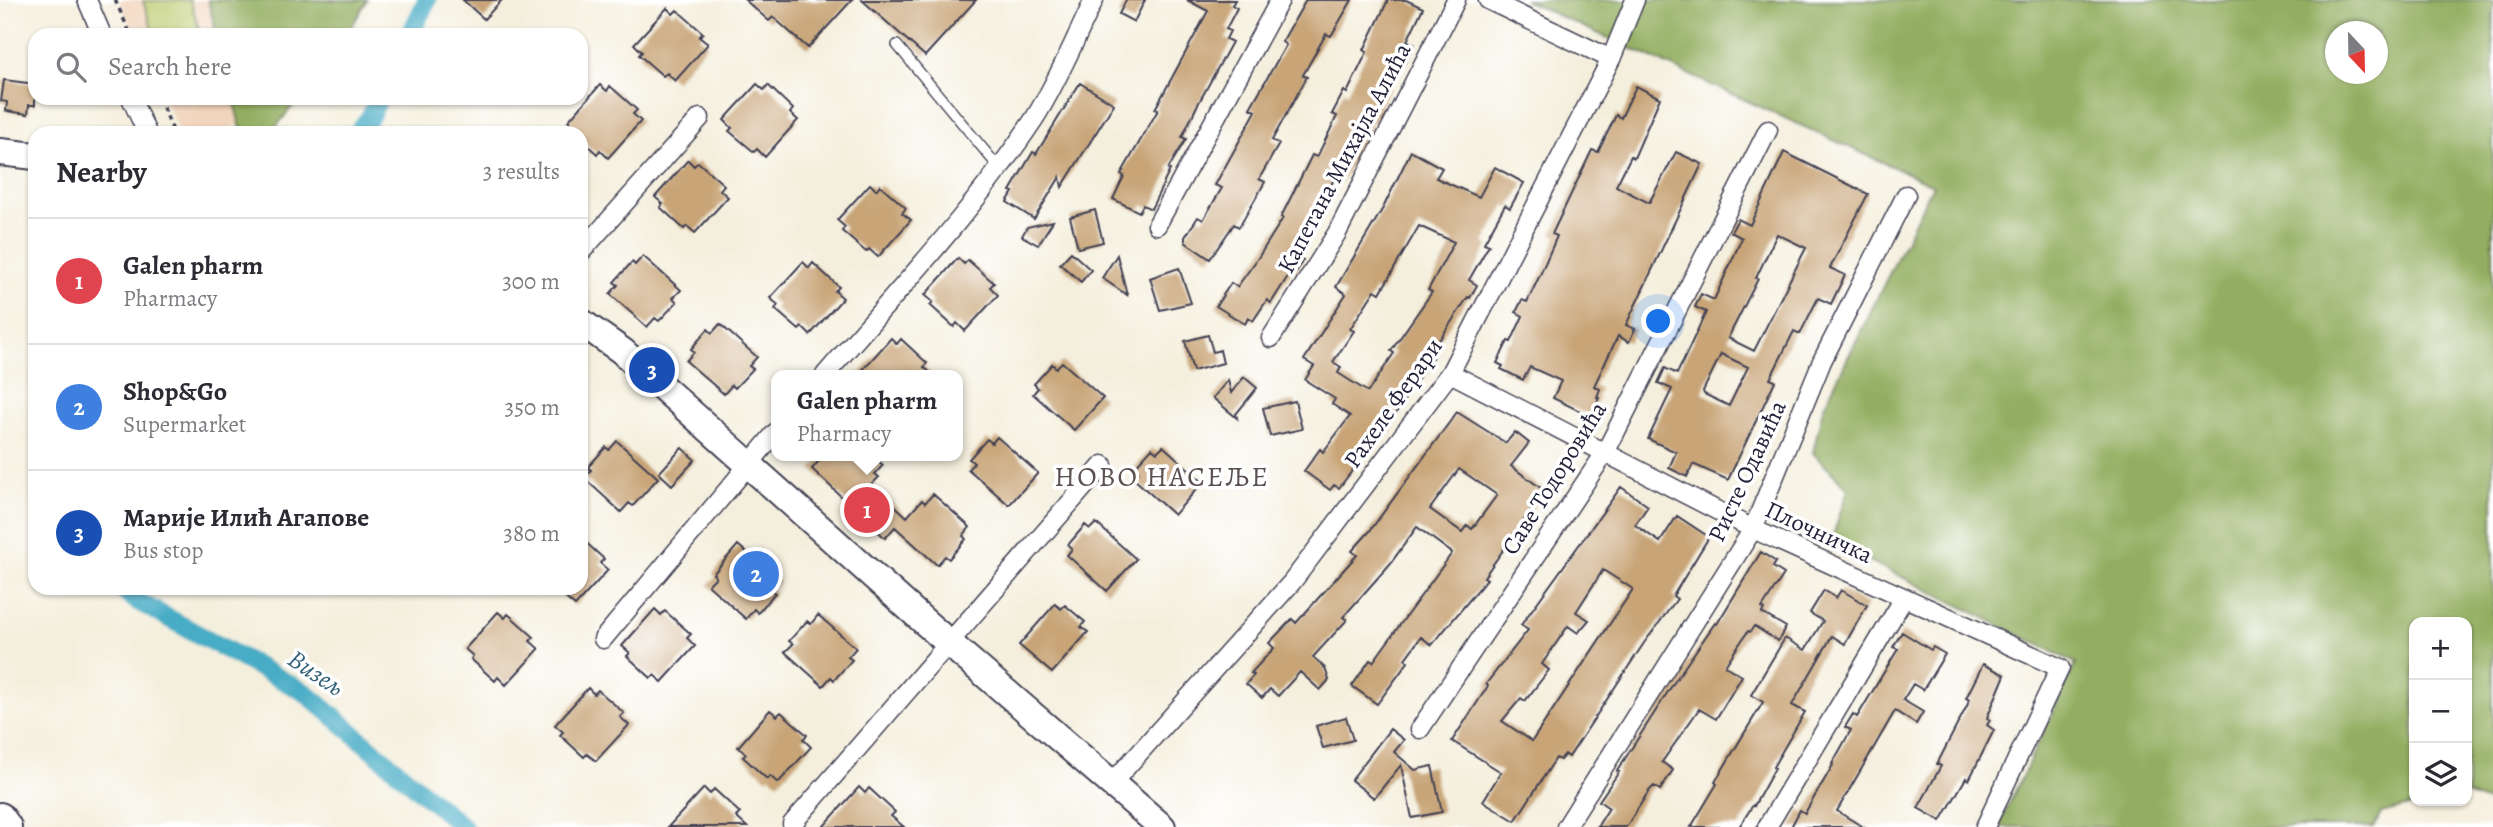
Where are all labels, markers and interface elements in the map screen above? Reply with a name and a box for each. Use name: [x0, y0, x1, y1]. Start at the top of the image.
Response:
north arrow: [2325, 21, 2388, 84]
search box: [28, 28, 588, 105]
street label: Капетана Михајла Алића: [1270, 37, 1418, 279]
icon: search: [52, 48, 90, 86]
text: Search here: [108, 49, 232, 84]
text: Nearby: [56, 152, 147, 192]
text: 3 results: [483, 156, 560, 187]
text: Galen pharm: [123, 248, 263, 283]
text: 1: [75, 266, 83, 297]
text: 300 m: [502, 266, 560, 297]
text: Pharmacy: [123, 283, 217, 314]
your location: [1641, 304, 1675, 338]
street label: Рахеле Ферари: [1336, 332, 1450, 474]
pin: 3: [629, 344, 675, 396]
popup: [771, 370, 963, 461]
text: Shop&Go: [123, 374, 227, 409]
text: Galen pharm: [797, 383, 937, 418]
text: 2: [73, 392, 85, 423]
text: 350 m: [505, 392, 560, 423]
street label: Саве Тодоровића: [1494, 395, 1614, 561]
street label: Ристе Одавића: [1700, 395, 1794, 547]
text: Supermarket: [123, 409, 246, 440]
text: Pharmacy: [797, 418, 891, 449]
district label: НОВО НАСЕЉЕ: [1054, 458, 1270, 496]
pin: 1: [844, 484, 890, 536]
street label: Плочничка: [1760, 493, 1878, 571]
text: Марије Илић Агапове: [123, 500, 369, 535]
text: 3: [74, 518, 84, 549]
text: 380 m: [503, 518, 560, 549]
text: Bus stop: [123, 535, 203, 566]
pin: 2: [733, 548, 779, 600]
map controls: [2409, 617, 2472, 806]
button: +: [2409, 617, 2472, 680]
water label: Визељ: [281, 641, 351, 705]
button: −: [2409, 680, 2472, 743]
button: layers: [2409, 743, 2472, 806]

